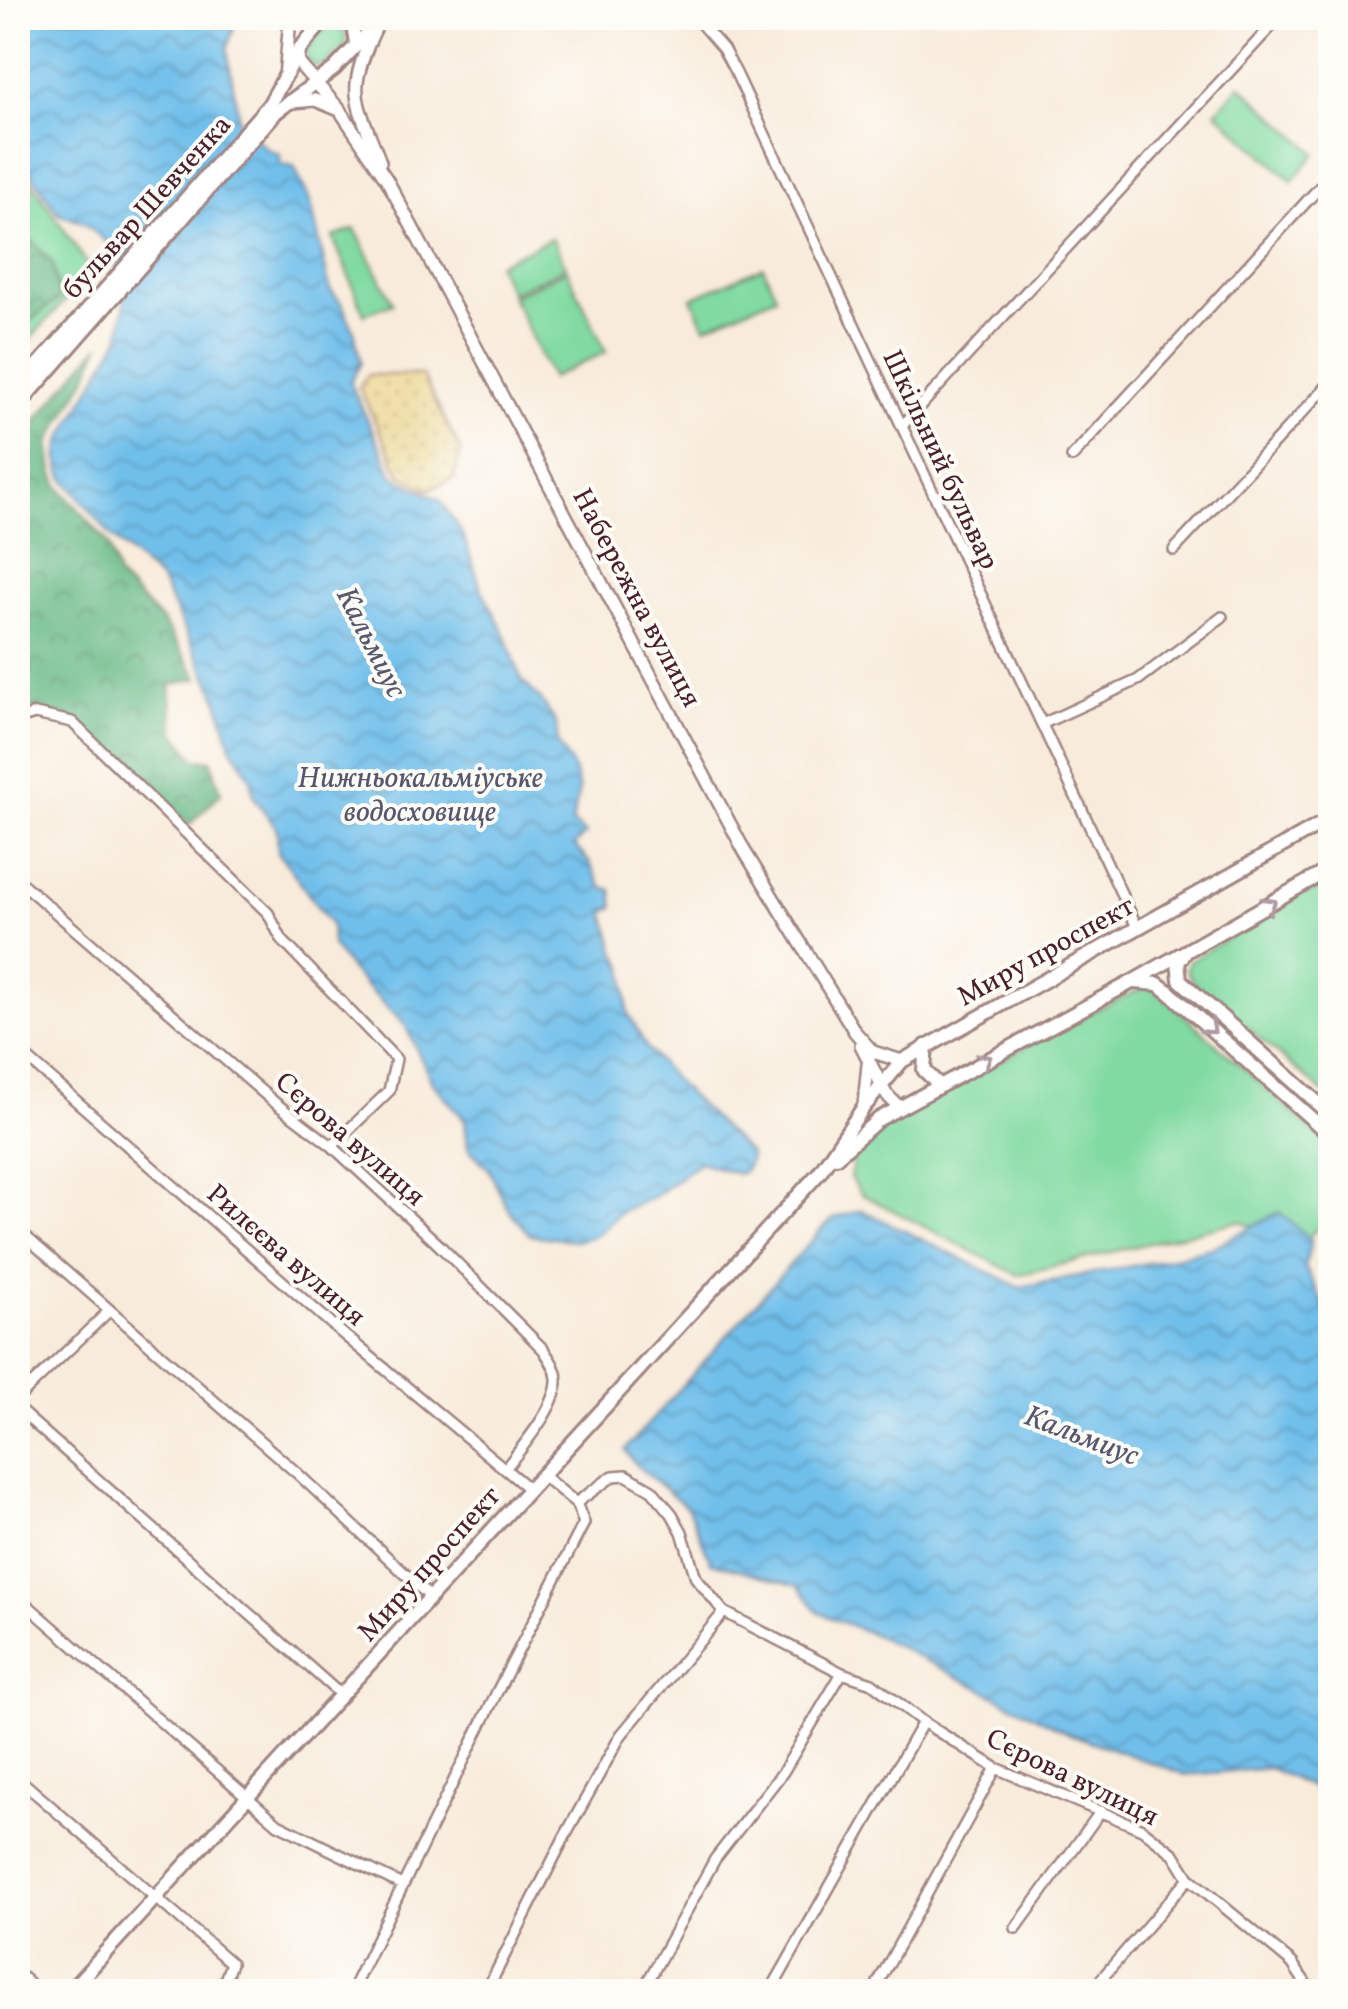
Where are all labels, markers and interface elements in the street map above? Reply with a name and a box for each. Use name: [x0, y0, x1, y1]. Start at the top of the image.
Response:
street label: бульвар Шевченка: [54, 107, 241, 308]
street label: Шкільний бульвар: [872, 344, 1008, 576]
street label: Набережна вулиця: [562, 482, 710, 715]
water label: Кальмиус: [324, 580, 416, 706]
water label: Нижньокальміуське водосховище: [297, 758, 543, 834]
street label: Миру проспект: [951, 887, 1142, 1017]
one-way arrow: [1259, 897, 1277, 916]
one-way arrow: [1198, 1016, 1217, 1034]
one-way arrow: [975, 1053, 993, 1073]
street label: Сєрова вулиця: [266, 1064, 433, 1216]
street label: Рилєєва вулиця: [197, 1176, 373, 1336]
water label: Кальмиус: [1018, 1396, 1145, 1478]
street label: Миру проспект: [349, 1478, 510, 1651]
street label: Сєрова вулиця: [979, 1720, 1165, 1837]

